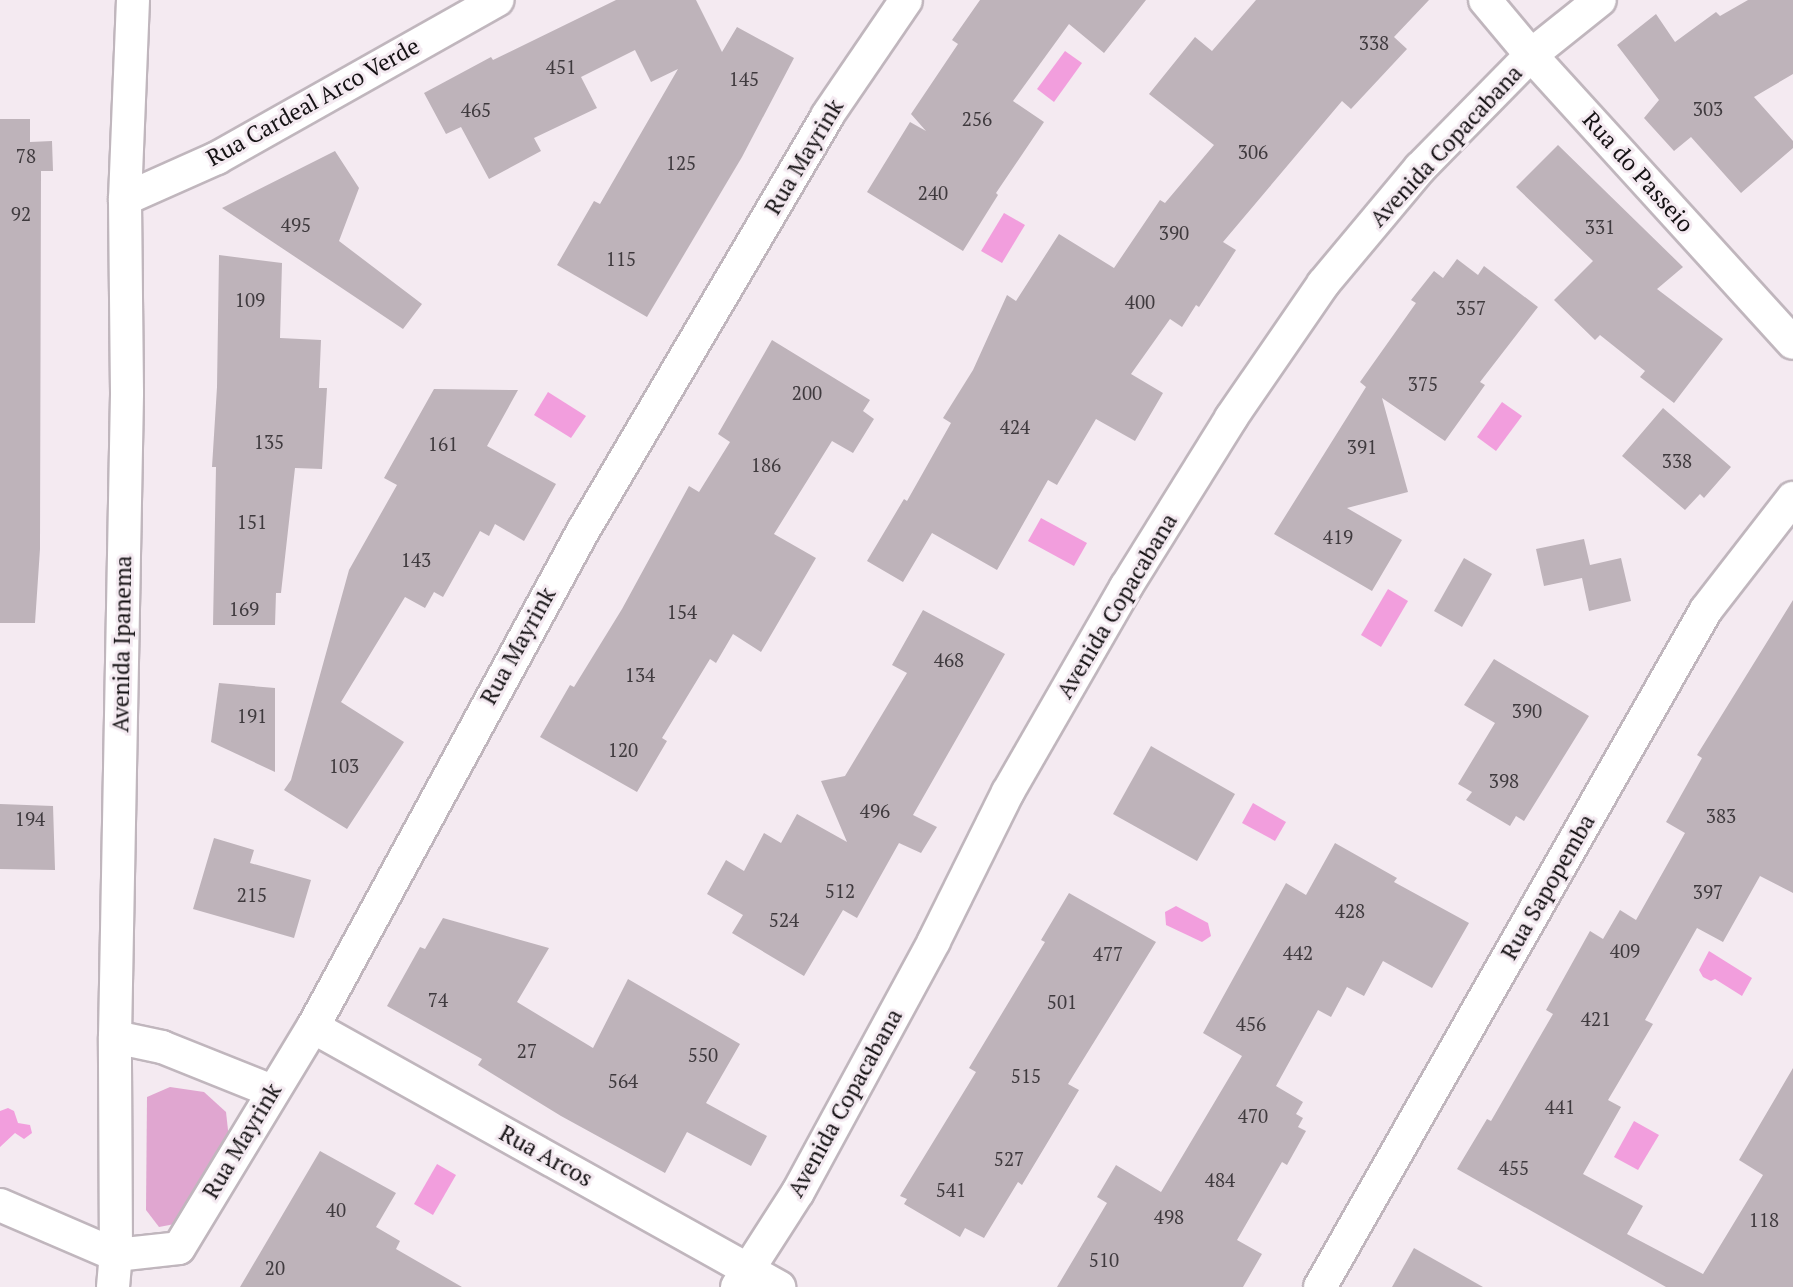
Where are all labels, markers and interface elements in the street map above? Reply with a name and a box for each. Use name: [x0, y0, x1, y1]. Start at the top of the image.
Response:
street label: Rua Cardeal Arco Verde: [201, 32, 425, 172]
house number: 338: [1359, 32, 1389, 54]
house number: 451: [546, 56, 576, 78]
street label: Avenida Copacabana: [1364, 60, 1528, 232]
house number: 145: [729, 68, 759, 90]
street label: Rua Mayrink: [759, 94, 849, 220]
house number: 303: [1693, 98, 1723, 120]
house number: 465: [461, 99, 491, 121]
street label: Rua do Passeio: [1577, 106, 1699, 238]
house number: 256: [962, 108, 992, 130]
house number: 306: [1238, 141, 1268, 163]
house number: 78: [16, 145, 36, 167]
house number: 125: [666, 152, 696, 174]
house number: 240: [918, 182, 948, 204]
house number: 92: [11, 203, 31, 225]
house number: 495: [281, 214, 311, 236]
house number: 331: [1585, 216, 1615, 238]
house number: 390: [1159, 222, 1189, 244]
house number: 115: [606, 248, 636, 270]
house number: 109: [235, 289, 265, 311]
house number: 400: [1125, 291, 1155, 313]
house number: 357: [1456, 297, 1486, 319]
house number: 375: [1408, 373, 1438, 395]
house number: 200: [792, 382, 822, 404]
house number: 424: [1000, 416, 1030, 438]
house number: 135: [254, 431, 284, 453]
house number: 161: [428, 433, 458, 455]
house number: 391: [1347, 436, 1377, 458]
house number: 338: [1662, 450, 1692, 472]
house number: 186: [751, 454, 781, 476]
street label: Avenida Copacabana: [1051, 509, 1183, 703]
house number: 151: [237, 511, 267, 533]
house number: 419: [1323, 526, 1353, 548]
house number: 143: [401, 549, 431, 571]
street label: Avenida Ipanema: [107, 555, 137, 733]
street label: Rua Mayrink: [475, 583, 561, 709]
house number: 169: [229, 598, 259, 620]
house number: 154: [667, 601, 697, 623]
house number: 468: [934, 649, 964, 671]
house number: 134: [625, 664, 655, 686]
house number: 390: [1512, 700, 1542, 722]
house number: 191: [237, 705, 267, 727]
house number: 120: [608, 739, 638, 761]
house number: 103: [329, 755, 359, 777]
house number: 398: [1489, 770, 1519, 792]
house number: 496: [860, 800, 890, 822]
house number: 383: [1706, 805, 1736, 827]
house number: 194: [15, 808, 45, 830]
street label: Rua Sapopemba: [1495, 809, 1601, 965]
house number: 512: [825, 880, 855, 902]
house number: 397: [1693, 881, 1723, 903]
house number: 215: [237, 884, 267, 906]
house number: 428: [1335, 900, 1365, 922]
house number: 524: [769, 909, 799, 931]
house number: 409: [1610, 940, 1640, 962]
house number: 442: [1283, 942, 1313, 964]
house number: 477: [1093, 943, 1123, 965]
house number: 74: [428, 989, 448, 1011]
house number: 501: [1047, 991, 1077, 1013]
street label: Avenida Copacabana: [782, 1004, 908, 1202]
house number: 421: [1581, 1008, 1611, 1030]
house number: 456: [1236, 1013, 1266, 1035]
house number: 27: [517, 1040, 537, 1062]
house number: 550: [688, 1044, 718, 1066]
house number: 515: [1011, 1065, 1041, 1087]
house number: 564: [608, 1070, 638, 1092]
street label: Rua Mayrink: [197, 1078, 287, 1204]
house number: 441: [1545, 1096, 1575, 1118]
house number: 470: [1238, 1105, 1268, 1127]
street label: Rua Arcos: [494, 1119, 598, 1193]
house number: 527: [994, 1148, 1024, 1170]
house number: 455: [1499, 1157, 1529, 1179]
house number: 484: [1205, 1169, 1235, 1191]
house number: 541: [936, 1179, 966, 1201]
house number: 40: [326, 1199, 346, 1221]
house number: 498: [1154, 1206, 1184, 1228]
house number: 118: [1749, 1209, 1779, 1231]
house number: 510: [1089, 1249, 1119, 1271]
house number: 20: [265, 1257, 285, 1279]

